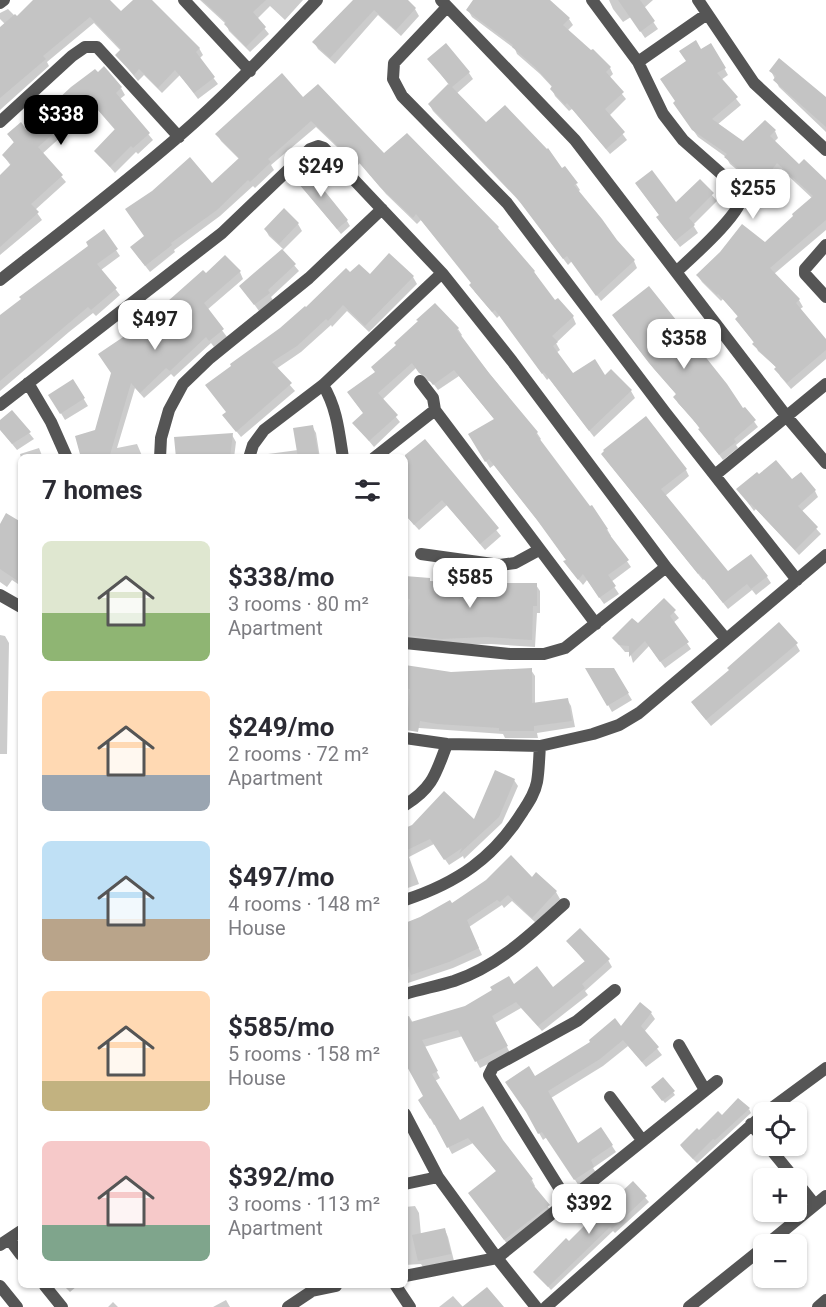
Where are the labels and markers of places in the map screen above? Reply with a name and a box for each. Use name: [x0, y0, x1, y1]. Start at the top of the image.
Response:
pin: $338: [25, 95, 97, 146]
pin: $249: [285, 147, 357, 198]
pin: $255: [717, 169, 789, 220]
pin: $497: [119, 300, 191, 351]
pin: $358: [648, 319, 720, 370]
pin: $585: [434, 558, 506, 609]
pin: $392: [553, 1184, 625, 1235]

